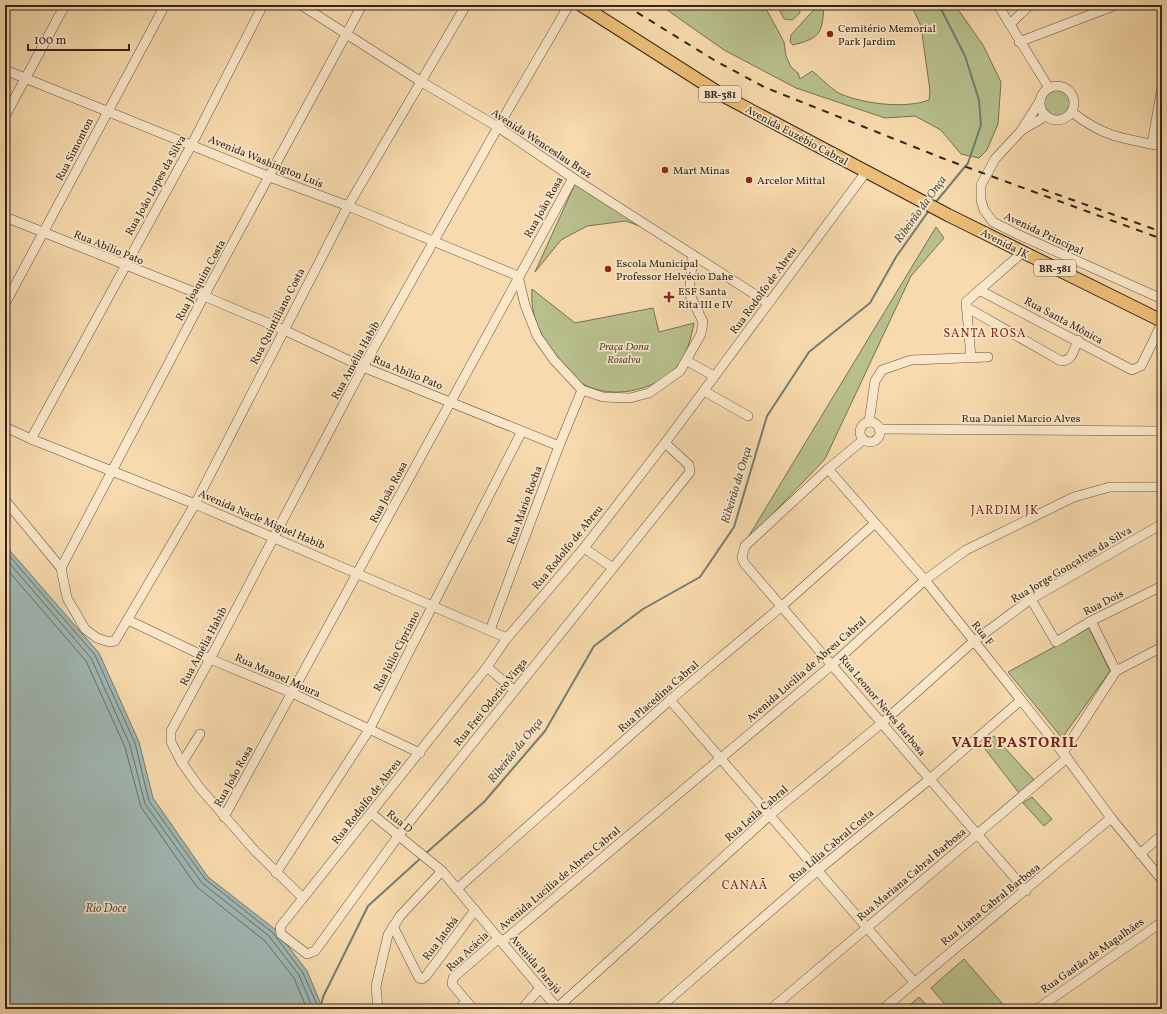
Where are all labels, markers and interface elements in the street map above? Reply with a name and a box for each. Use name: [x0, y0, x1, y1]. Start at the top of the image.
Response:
place label: Cemitério Memorial Park Jardim: [838, 22, 936, 50]
scale bar: [28, 26, 129, 52]
marker: Cemitério Memorial Park Jardim: [825, 29, 835, 39]
text: 100 m: [34, 33, 67, 49]
road number: BR-381: [699, 86, 741, 102]
street label: Avenida Euzébio Cabral: [742, 103, 850, 170]
street label: Avenida Wenceslau Braz: [488, 106, 595, 183]
street label: Rua Simonton: [53, 115, 98, 184]
street label: Rua João Lopes da Silva: [122, 132, 190, 239]
street label: Avenida Washington Luís: [206, 132, 325, 192]
place label: Mart Minas: [673, 164, 730, 179]
marker: Mart Minas: [660, 165, 670, 175]
water label: Ribeirão da Onça: [891, 172, 951, 247]
street label: Rua João Rosa: [521, 174, 568, 241]
place label: Arcelor Mittal: [757, 174, 825, 189]
marker: Arcelor Mittal: [744, 175, 754, 185]
street label: Avenida Principal: [1001, 209, 1085, 259]
street label: Avenida JK: [977, 226, 1032, 263]
street label: Rua Abílio Pato: [71, 227, 146, 269]
street label: Rua Joaquim Costa: [173, 237, 230, 324]
street label: Rua Rodolfo de Abreu: [727, 244, 801, 338]
place label: Escola Municipal Professor Helvécio Dahe: [616, 257, 733, 285]
road number: BR-381: [1034, 260, 1076, 276]
marker: Escola Municipal Professor Helvécio Dahe: [603, 264, 613, 274]
street label: Rua Quintiliano Costa: [247, 265, 309, 368]
place label: ESF Santa Rita III e IV: [678, 285, 734, 313]
marker: ESF Santa Rita III e IV: [663, 291, 675, 303]
street label: Rua Santa Mônica: [1021, 294, 1106, 349]
street label: Rua Amélia Habib: [329, 319, 384, 403]
district label: SANTA ROSA: [943, 326, 1027, 342]
park label: Praça Dona Rosalva: [599, 340, 649, 368]
street label: Rua Abílio Pato: [370, 352, 445, 394]
street label: Rua Daniel Marcio Alves: [962, 412, 1081, 427]
water label: Ribeirão da Onça: [718, 444, 756, 526]
street label: Rua João Rosa: [367, 459, 412, 526]
street label: Rua Mário Rocha: [504, 463, 547, 547]
street label: Avenida Nacle Miguel Habib: [196, 487, 327, 554]
street label: Rua Rodolfo de Abreu: [529, 502, 607, 593]
district label: JARDIM JK: [971, 503, 1039, 519]
street label: Rua Jorge Gonçalves da Silva: [1009, 523, 1135, 607]
street label: Rua Dois: [1081, 587, 1127, 620]
street label: Rua Amélia Habib: [177, 605, 231, 689]
street label: Rua Júlio Cipriano: [371, 609, 424, 695]
street label: Avenida Lucilia de Abreu Cabral: [744, 614, 870, 726]
street label: Rua F: [967, 619, 996, 649]
street label: Rua Manoel Moura: [232, 651, 323, 702]
street label: Rua Leonor Neves Barbosa: [835, 652, 929, 760]
street label: Rua Frei Odorico Virga: [451, 655, 532, 750]
street label: Rua Placedina Cabral: [615, 658, 703, 736]
water label: Ribeirão da Onça: [484, 714, 547, 787]
district label: VALE PASTORIL: [952, 733, 1078, 754]
street label: Rua João Rosa: [211, 743, 258, 810]
street label: Rua Rodolfo de Abreu: [329, 756, 405, 848]
street label: Rua Leila Cabral: [722, 783, 792, 846]
street label: Rua Lília Cabral Costa: [786, 806, 878, 886]
street label: Rua D: [383, 807, 415, 837]
street label: Avenida Lucilia de Abreu Cabral: [496, 824, 624, 934]
street label: Rua Mariana Cabral Barbosa: [854, 825, 970, 925]
street label: Rua Liana Cabral Barbosa: [938, 860, 1044, 950]
district label: CANAÃ: [722, 878, 768, 894]
water label: Rio Doce: [85, 901, 127, 917]
street label: Rua Jatobá: [420, 913, 463, 964]
street label: Rua Gastão de Magalhães: [1038, 915, 1148, 998]
street label: Rua Acácia: [444, 928, 493, 976]
street label: Avenida Parajú: [506, 932, 564, 998]

